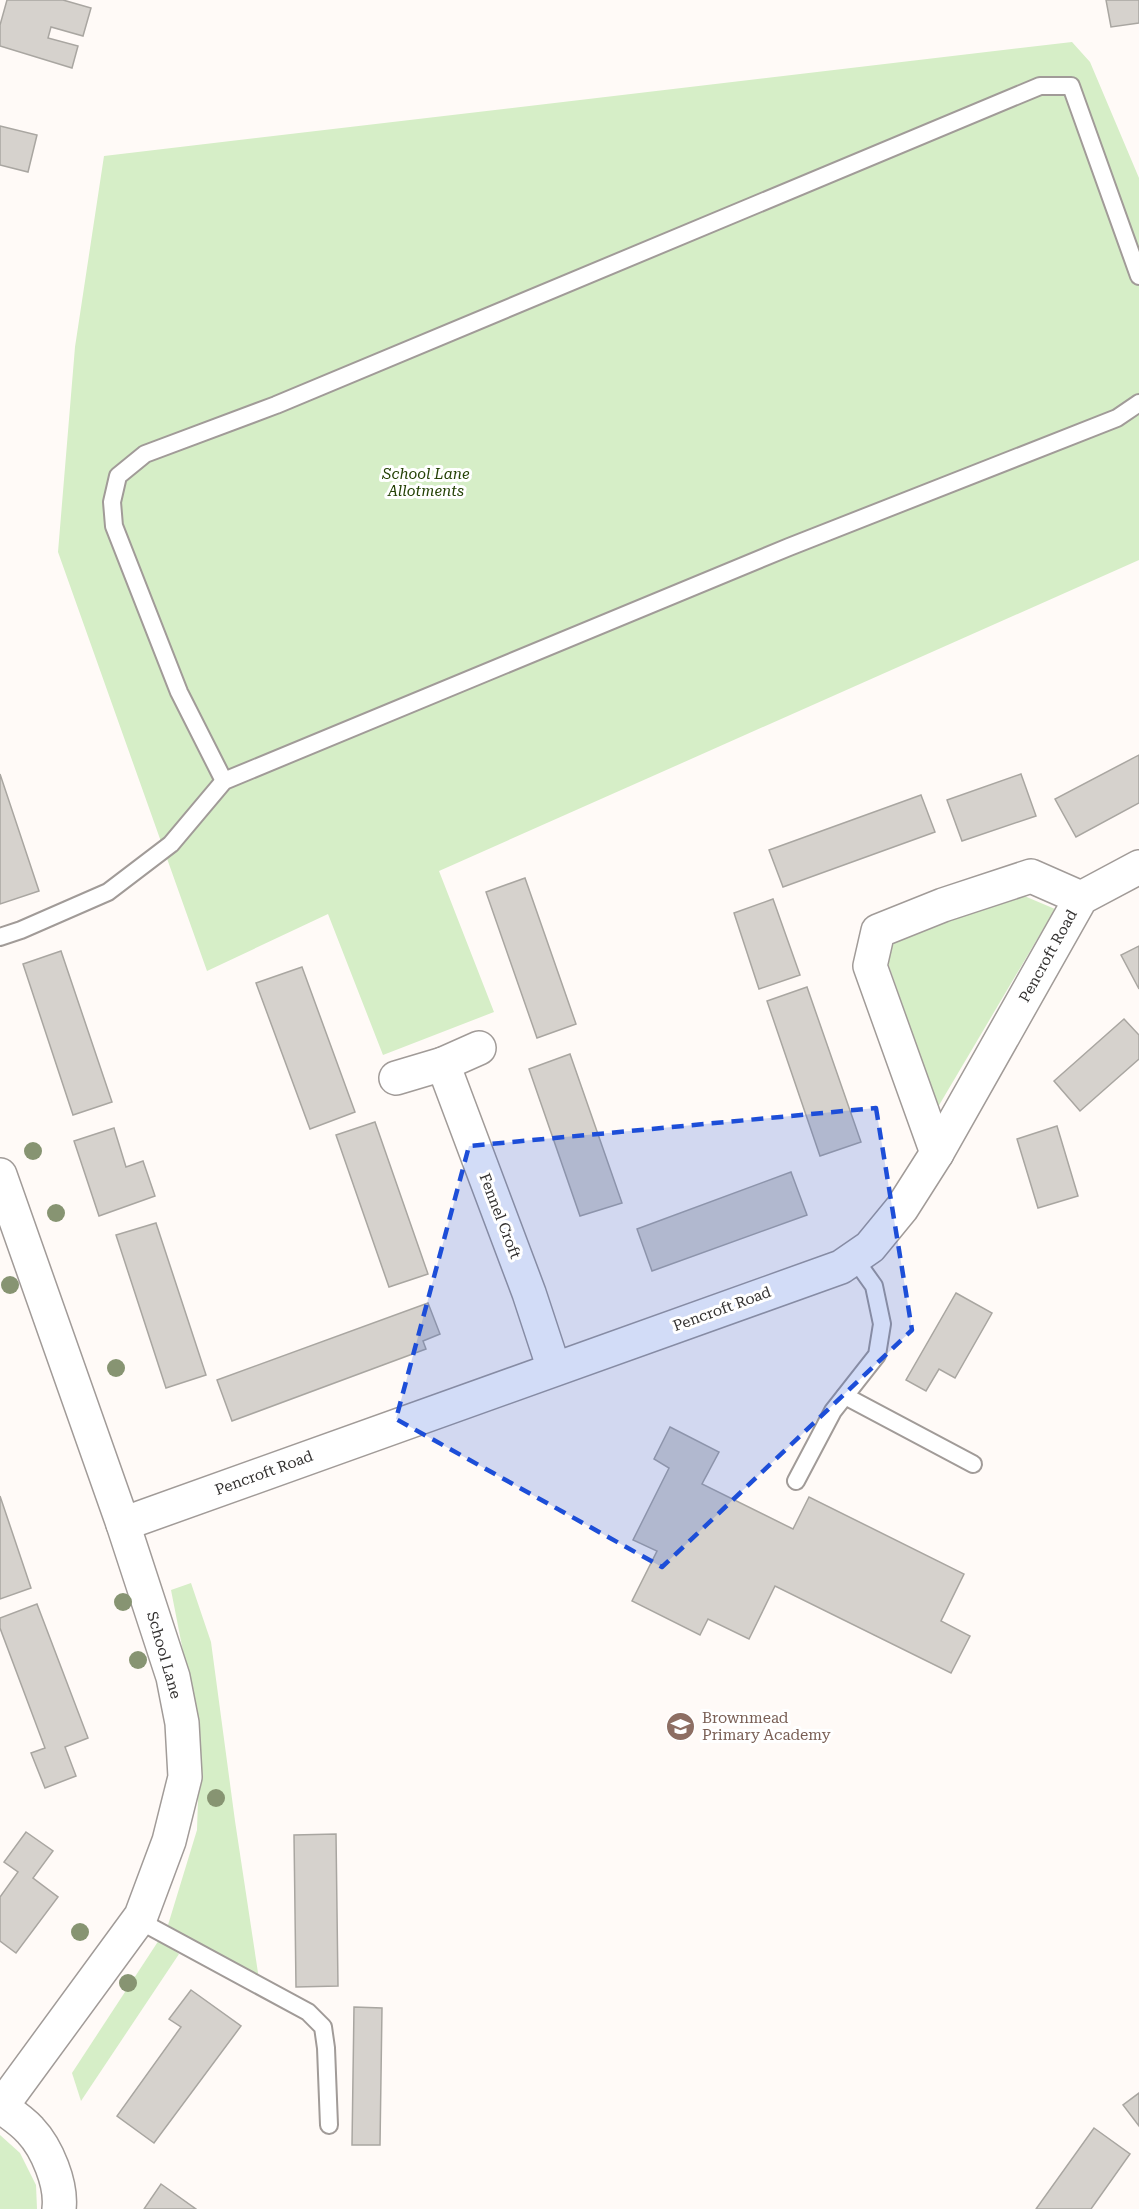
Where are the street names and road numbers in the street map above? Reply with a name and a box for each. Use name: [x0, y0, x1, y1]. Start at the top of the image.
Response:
street label: Pencroft Road: [1015, 906, 1081, 1005]
street label: Fennel Croft: [475, 1171, 525, 1262]
street label: Pencroft Road: [670, 1283, 774, 1335]
street label: Pencroft Road: [212, 1447, 316, 1499]
street label: School Lane: [143, 1609, 185, 1701]

